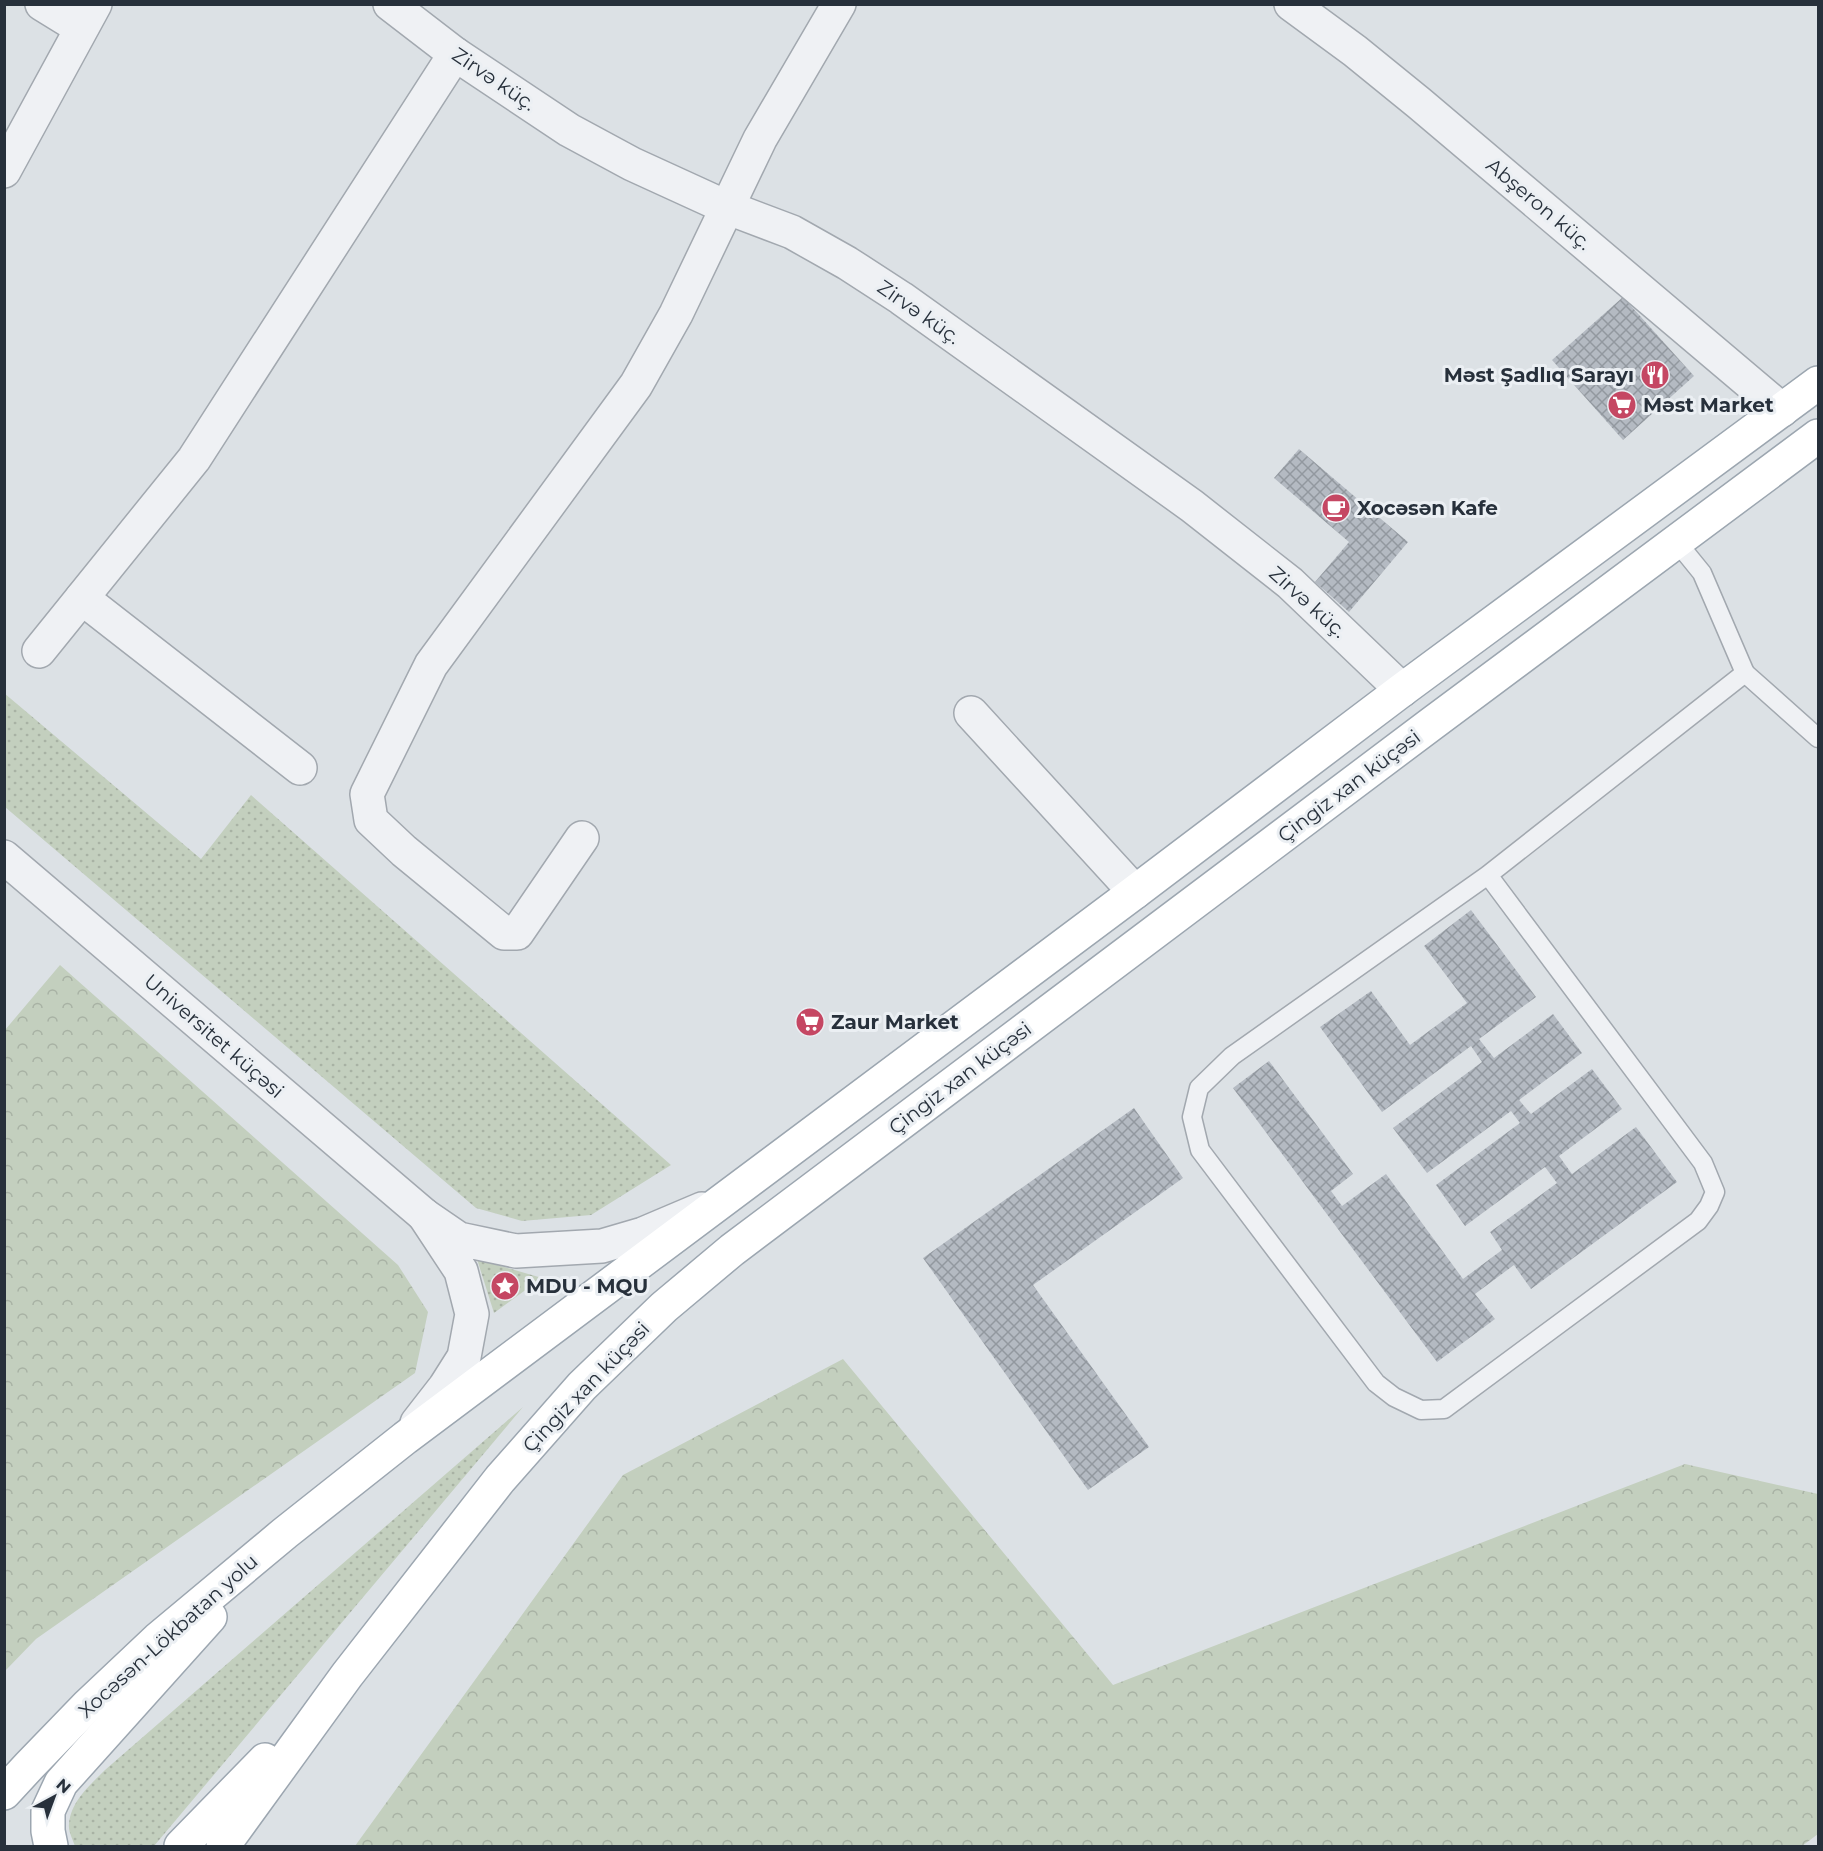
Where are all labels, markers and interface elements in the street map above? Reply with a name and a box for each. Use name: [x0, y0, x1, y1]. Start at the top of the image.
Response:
street label: Zirvə küç.: [448, 42, 540, 116]
street label: Abşeron küç.: [1482, 153, 1596, 255]
street label: Zirvə küç.: [873, 275, 965, 349]
restaurant icon: Məst Şadlıq Sarayı: [1639, 359, 1671, 391]
place label: Məst Şadlıq Sarayı: [1444, 363, 1634, 387]
supermarket icon: Məst Market: [1606, 389, 1638, 421]
place label: Məst Market: [1643, 393, 1774, 417]
cafe icon: Xocəsən Kafe: [1320, 492, 1352, 524]
place label: Xocəsən Kafe: [1357, 496, 1498, 520]
street label: Zirvə küç.: [1264, 561, 1352, 643]
street label: Çingiz xan küçəsi: [1273, 725, 1425, 847]
street label: Universitet küçəsi: [139, 969, 289, 1103]
supermarket icon: Zaur Market: [794, 1006, 826, 1038]
place label: Zaur Market: [831, 1010, 959, 1034]
street label: Çingiz xan küçəsi: [884, 1017, 1036, 1139]
place icon: MDU - MQU: [489, 1270, 521, 1302]
place label: MDU - MQU: [526, 1274, 648, 1298]
street label: Çingiz xan küçəsi: [518, 1317, 654, 1457]
street label: Xocəsən-Lökbatan yolu: [73, 1549, 263, 1723]
north arrow: [24, 1767, 84, 1827]
text: N: [52, 1775, 75, 1797]

